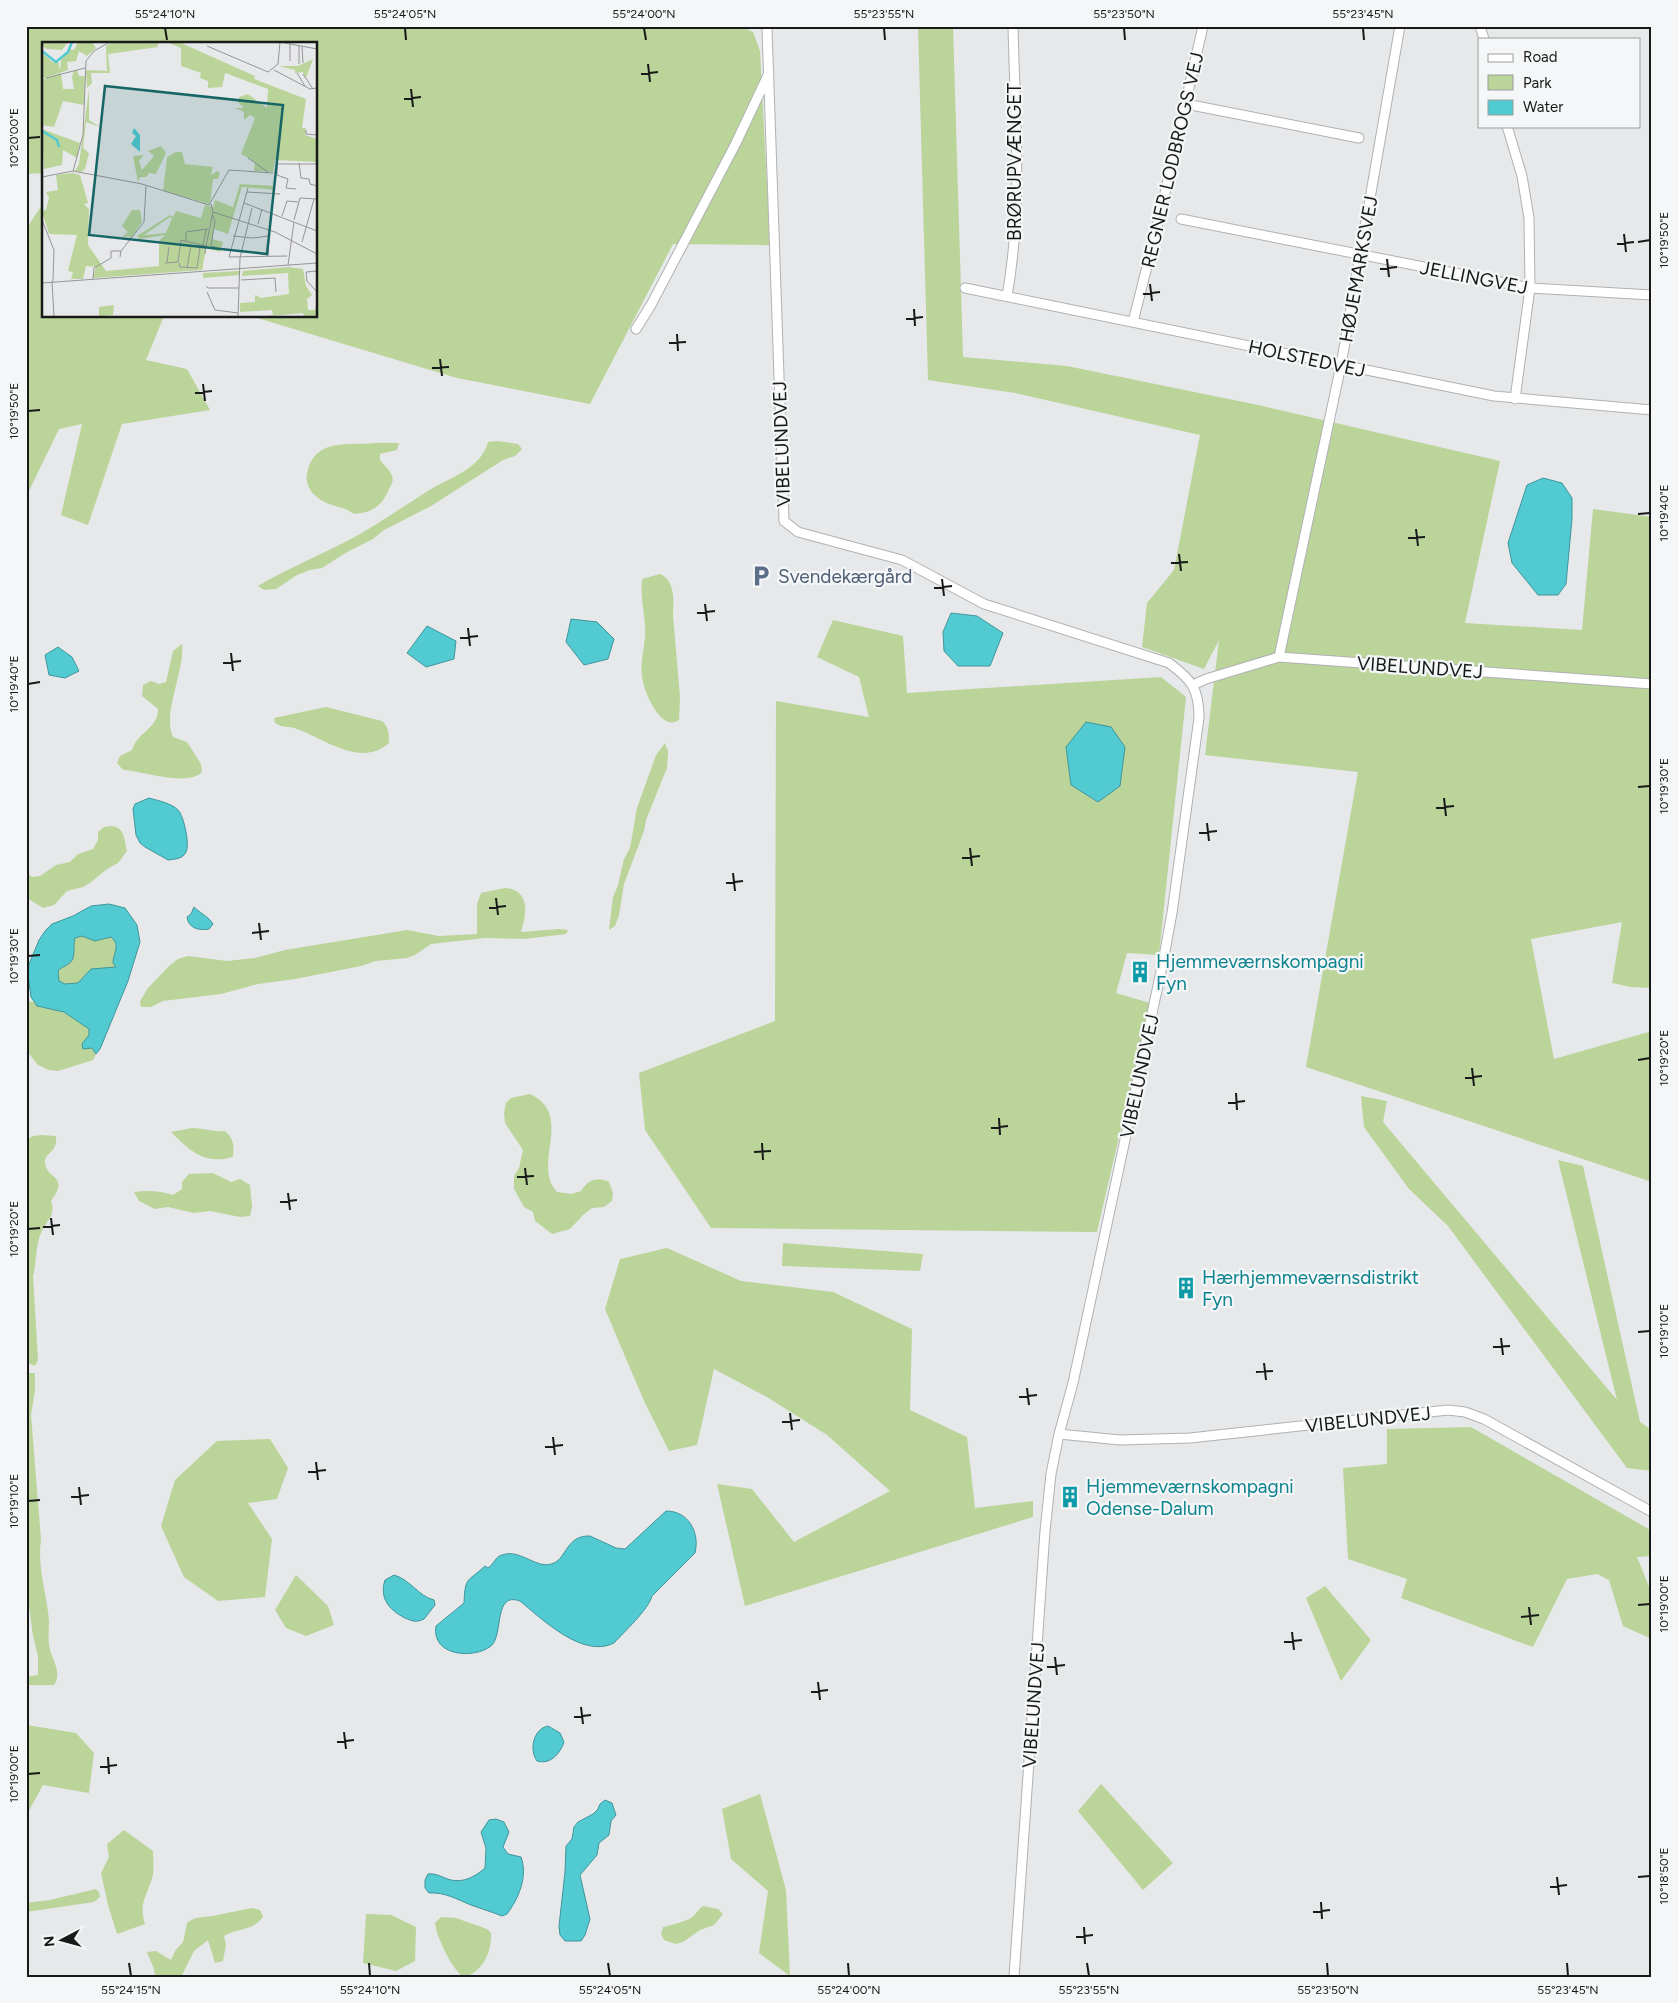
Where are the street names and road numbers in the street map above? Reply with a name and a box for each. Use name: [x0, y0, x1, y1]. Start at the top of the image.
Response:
street label: REGNER LODBROGS VEJ: [1136, 50, 1209, 270]
street label: BRØRUPVÆNGET: [1003, 83, 1026, 241]
street label: HØJEMARKSVEJ: [1334, 194, 1383, 344]
street label: JELLINGVEJ: [1418, 256, 1530, 299]
street label: HOLSTEDVEJ: [1246, 335, 1368, 382]
street label: VIBELUNDVEJ: [768, 380, 795, 507]
street label: VIBELUNDVEJ: [1356, 652, 1484, 683]
street label: VIBELUNDVEJ: [1115, 1012, 1164, 1140]
street label: VIBELUNDVEJ: [1304, 1401, 1432, 1438]
street label: VIBELUNDVEJ: [1018, 1641, 1049, 1769]

